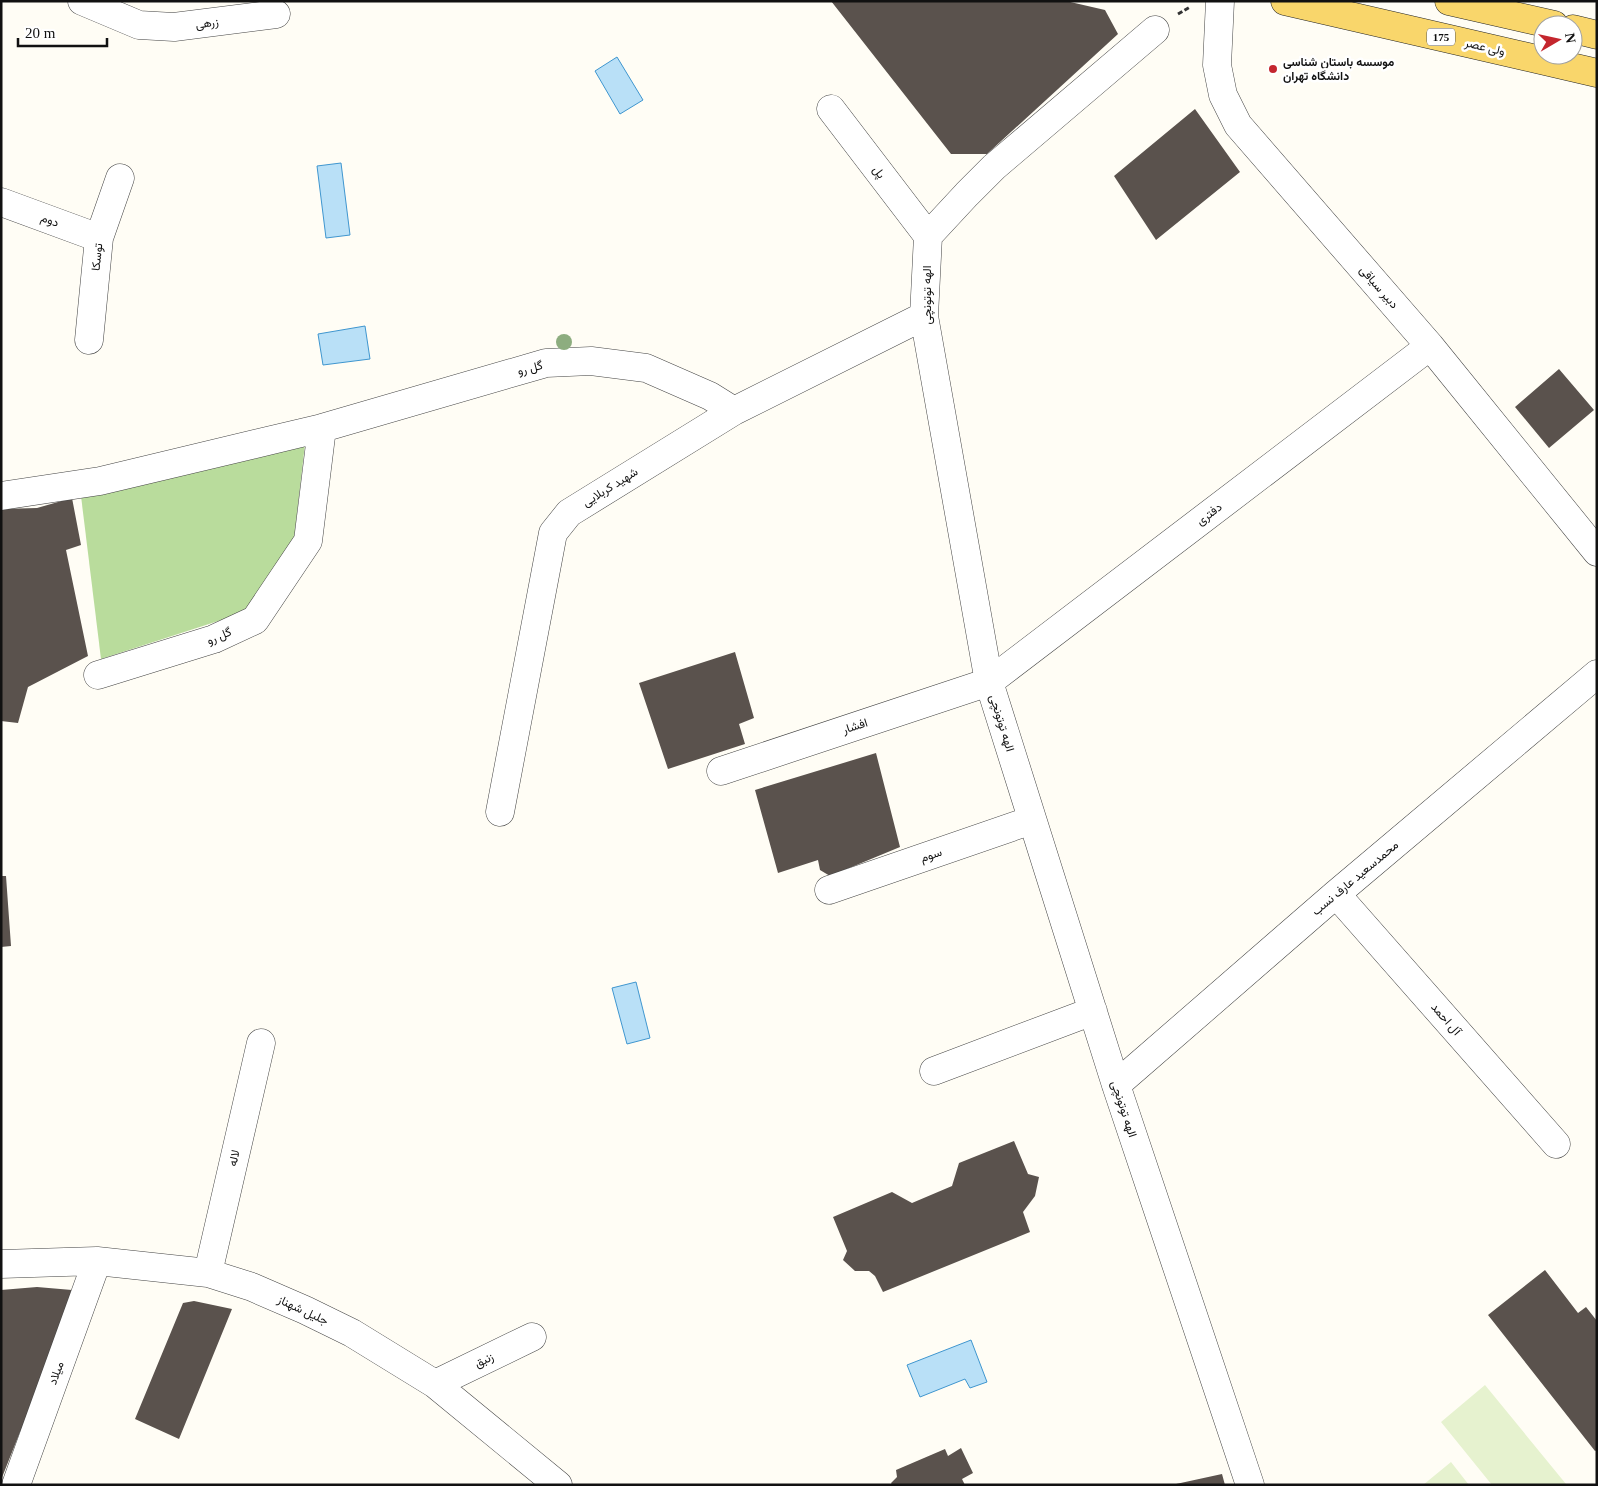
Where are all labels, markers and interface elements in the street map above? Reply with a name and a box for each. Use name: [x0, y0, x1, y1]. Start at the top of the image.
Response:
scale bar: [18, 15, 106, 47]
street label: زرهی: [195, 15, 220, 32]
north arrow: [1533, 15, 1583, 65]
text: 20 m: [25, 25, 56, 41]
road number: 175: [1427, 28, 1455, 46]
text: N: [1562, 32, 1579, 44]
street label: ولی عصر: [1462, 35, 1506, 59]
place label: موسسه باستان شناسی دانشگاه تهران: [1283, 55, 1395, 84]
marker: موسسه باستان شناسی دانشگاه تهران: [1267, 63, 1279, 75]
street label: پل: [869, 163, 888, 182]
street label: دوم: [39, 210, 61, 231]
street label: توسکا: [89, 242, 106, 272]
street label: دبیر سیاقی: [1356, 263, 1401, 312]
street label: الهه توتونچی: [920, 266, 935, 324]
street label: گل رو: [516, 358, 544, 379]
street label: شهید کربلایی: [580, 464, 641, 510]
street label: دفتری: [1193, 500, 1225, 529]
street label: گل رو: [204, 625, 234, 648]
street label: الهه توتونچی: [986, 693, 1017, 753]
street label: افشار: [840, 715, 870, 738]
street label: محمدسعید عارف نسب: [1309, 838, 1402, 919]
street label: سوم: [918, 845, 944, 866]
street label: آل احمد: [1427, 1000, 1465, 1040]
street label: الهه توتونچی: [1107, 1079, 1140, 1139]
street label: لاله: [225, 1148, 243, 1168]
street label: جلیل شهناز: [274, 1292, 331, 1329]
street label: زنبق: [472, 1349, 496, 1371]
street label: میلاد: [45, 1359, 67, 1387]

